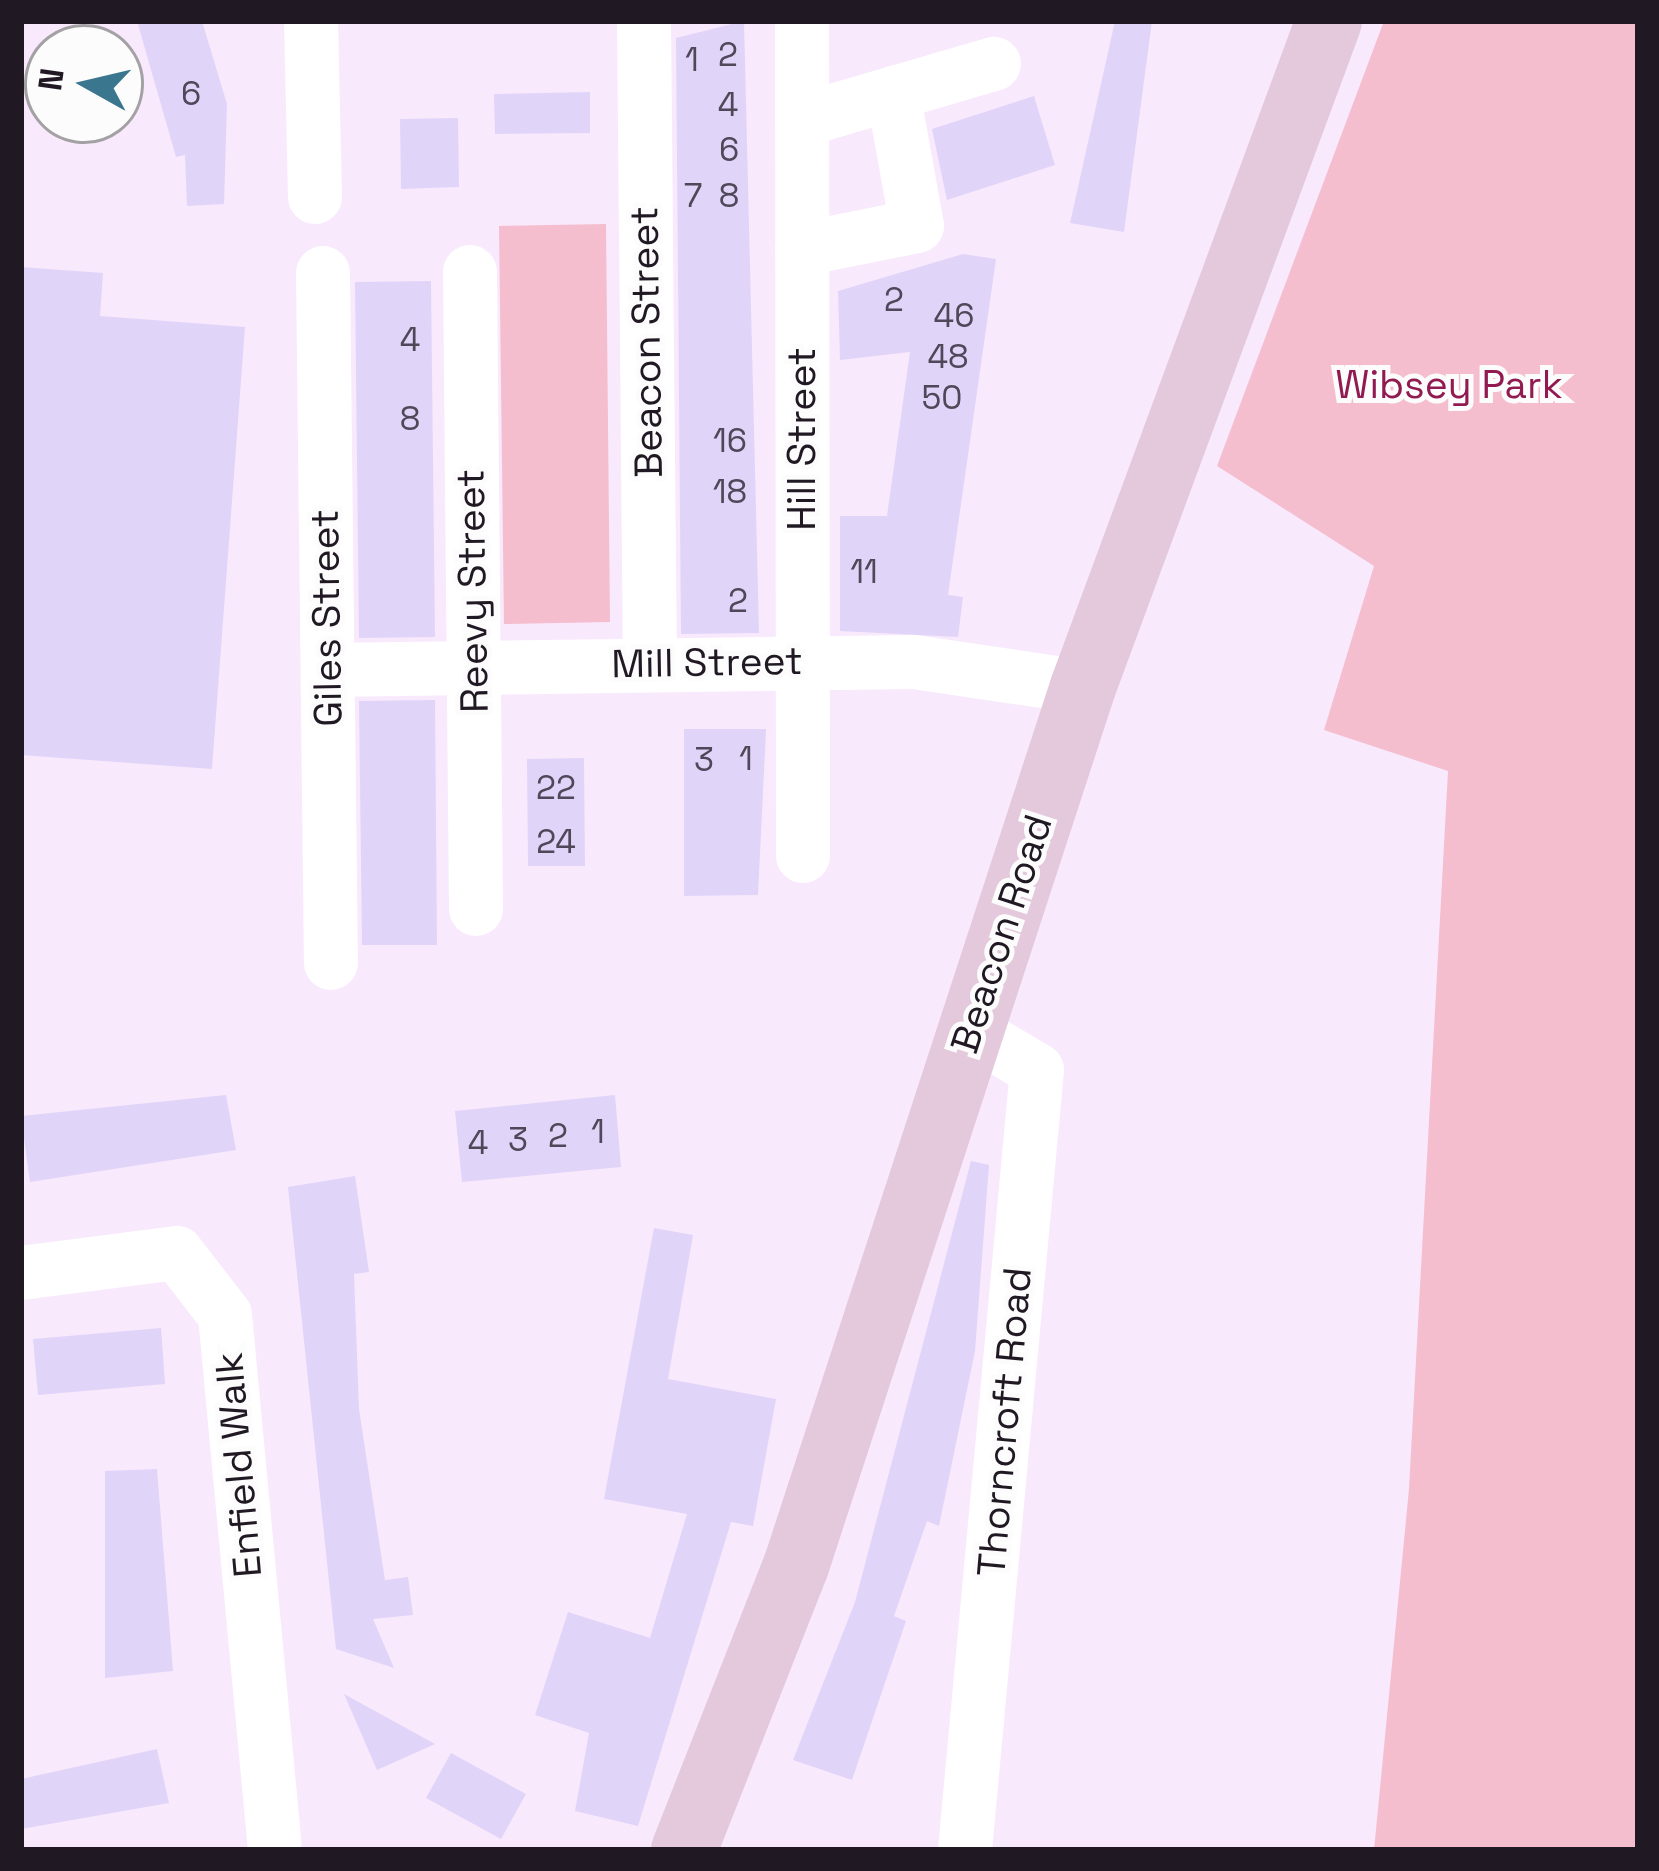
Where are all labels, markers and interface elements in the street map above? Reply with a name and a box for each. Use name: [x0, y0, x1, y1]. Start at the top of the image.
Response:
north arrow: [24, 24, 144, 144]
house number: 2: [718, 36, 738, 76]
house number: 1: [685, 41, 699, 81]
text: N: [29, 66, 74, 93]
house number: 6: [181, 75, 201, 115]
house number: 4: [718, 86, 738, 126]
house number: 6: [719, 131, 739, 171]
house number: 7: [684, 177, 702, 217]
house number: 8: [719, 177, 739, 217]
street label: Beacon Street: [621, 206, 673, 478]
house number: 2: [884, 281, 904, 321]
house number: 46: [934, 297, 974, 337]
house number: 4: [400, 321, 420, 361]
house number: 48: [927, 338, 969, 378]
street label: Hill Street: [779, 347, 825, 531]
park label: Wibsey Park: [1335, 362, 1563, 408]
house number: 50: [922, 379, 962, 419]
house number: 8: [400, 400, 420, 440]
house number: 16: [713, 422, 747, 462]
street label: Reevy Street: [447, 469, 499, 713]
house number: 18: [713, 473, 747, 513]
street label: Giles Street: [302, 509, 352, 727]
house number: 11: [850, 553, 878, 593]
house number: 2: [728, 582, 748, 622]
street label: Mill Street: [611, 638, 803, 688]
house number: 1: [739, 740, 753, 780]
house number: 3: [694, 741, 714, 781]
house number: 22: [536, 769, 576, 809]
street label: Beacon Road: [941, 809, 1063, 1059]
house number: 24: [536, 823, 576, 863]
house number: 1: [591, 1113, 605, 1153]
house number: 2: [548, 1117, 568, 1157]
house number: 3: [508, 1121, 528, 1161]
house number: 4: [468, 1124, 488, 1164]
street label: Thorncroft Road: [968, 1265, 1042, 1579]
street label: Enfield Walk: [206, 1351, 272, 1579]

